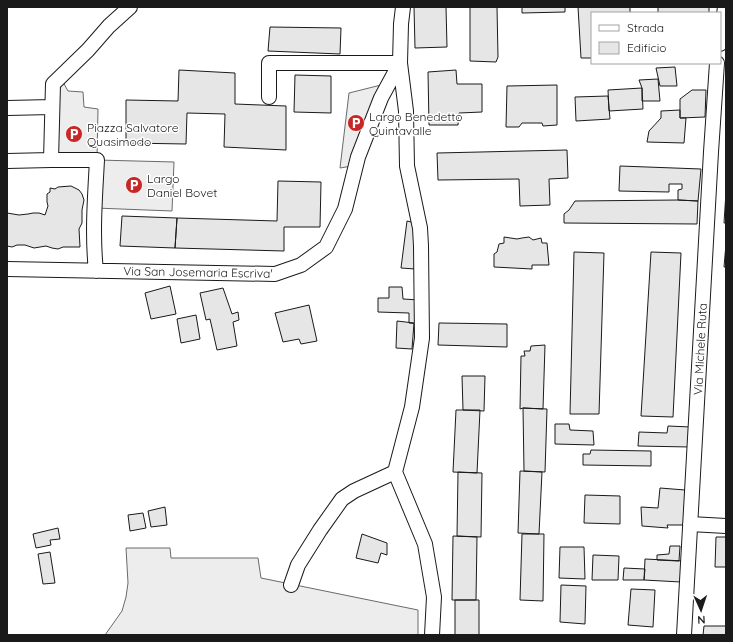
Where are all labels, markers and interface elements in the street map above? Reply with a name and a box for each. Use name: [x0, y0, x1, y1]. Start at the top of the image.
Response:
legend: [591, 12, 721, 64]
text: Strada: [627, 20, 664, 35]
text: Edificio: [627, 40, 667, 55]
place label: Largo Benedetto Quintavalle: [369, 109, 463, 138]
parking icon: Largo Benedetto Quintavalle: [346, 113, 366, 133]
place label: Piazza Salvatore Quasimodo: [87, 120, 179, 149]
parking icon: Piazza Salvatore Quasimodo: [64, 124, 84, 144]
place label: Largo Daniel Bovet: [147, 171, 217, 200]
parking icon: Largo Daniel Bovet: [124, 175, 144, 195]
street label: Via San Josemaria Escriva': [123, 263, 273, 281]
street label: Via Michele Ruta: [690, 303, 710, 395]
north arrow: [681, 590, 721, 630]
text: N: [697, 613, 706, 627]

